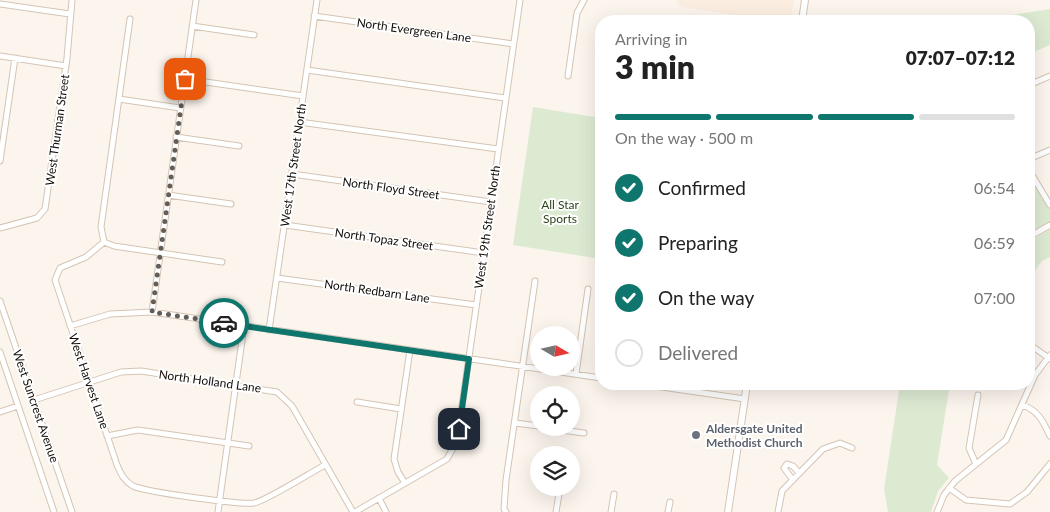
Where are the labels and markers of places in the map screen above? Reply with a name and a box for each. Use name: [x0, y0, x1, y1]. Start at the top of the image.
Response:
pin: [164, 58, 206, 100]
pin: [438, 408, 480, 450]
place label: Aldersgate United Methodist Church: [705, 421, 803, 450]
marker: Aldersgate United Methodist Church: [690, 429, 702, 441]

